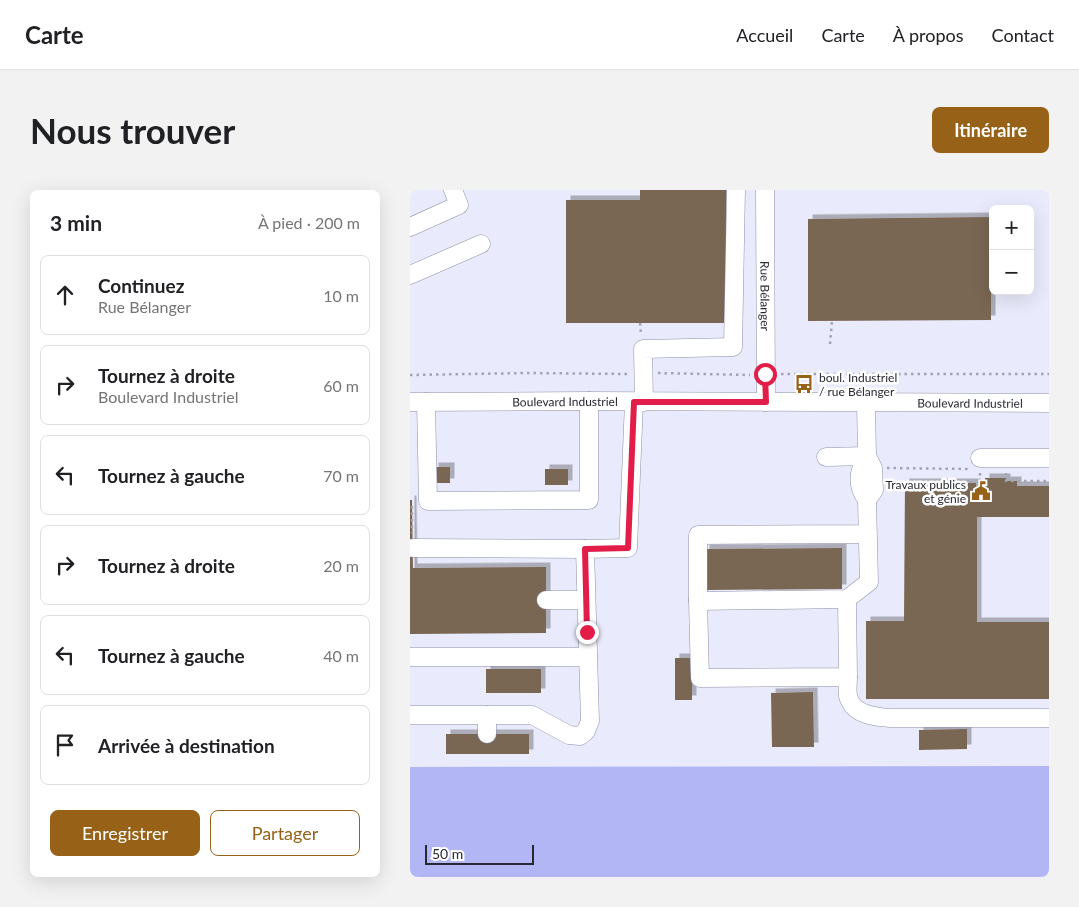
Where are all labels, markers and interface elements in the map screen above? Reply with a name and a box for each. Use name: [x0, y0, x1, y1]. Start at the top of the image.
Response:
text: Carte: [25, 20, 84, 49]
text: Accueil: [736, 24, 793, 46]
text: Carte: [821, 24, 865, 46]
text: À propos: [893, 24, 964, 46]
text: Contact: [992, 24, 1054, 46]
button: Itinéraire: [932, 107, 1049, 153]
text: Nous trouver: [30, 109, 235, 151]
map controls: [989, 205, 1034, 295]
button: +: [989, 205, 1034, 250]
text: 3 min: [50, 210, 102, 235]
text: À pied · 200 m: [258, 213, 360, 232]
button: −: [989, 250, 1034, 295]
street label: Rue Bélanger: [758, 261, 773, 332]
text: Continuez: [98, 274, 184, 297]
icon: ahead: [51, 281, 79, 309]
text: 10 m: [323, 286, 359, 305]
text: Rue Bélanger: [98, 297, 191, 316]
route start: [754, 363, 777, 386]
text: Tournez à droite: [98, 364, 235, 387]
place label: boul. Industriel / rue Bélanger: [819, 370, 897, 399]
icon: right: [51, 371, 79, 399]
bus stop icon: boul. Industriel / rue Bélanger: [793, 373, 815, 395]
text: 60 m: [323, 376, 359, 395]
text: Boulevard Industriel: [98, 387, 239, 406]
street label: Boulevard Industriel: [512, 393, 618, 409]
street label: Boulevard Industriel: [917, 395, 1023, 410]
icon: left: [51, 461, 79, 489]
text: Tournez à gauche: [98, 464, 245, 487]
text: 70 m: [323, 466, 359, 485]
place label: Travaux publics et génie: [886, 477, 966, 506]
public building icon: Travaux publics et génie: [970, 480, 992, 502]
icon: right: [51, 551, 79, 579]
text: Tournez à droite: [98, 554, 235, 577]
text: 20 m: [323, 556, 359, 575]
route end: [576, 621, 599, 644]
icon: left: [51, 641, 79, 669]
text: Tournez à gauche: [98, 644, 245, 667]
text: 40 m: [323, 646, 359, 665]
icon: arrive: [51, 731, 79, 759]
text: Arrivée à destination: [98, 734, 275, 757]
button: Enregistrer: [50, 810, 200, 856]
button: Partager: [210, 810, 360, 856]
scale bar: [425, 842, 534, 865]
text: 50 m: [432, 845, 463, 862]

